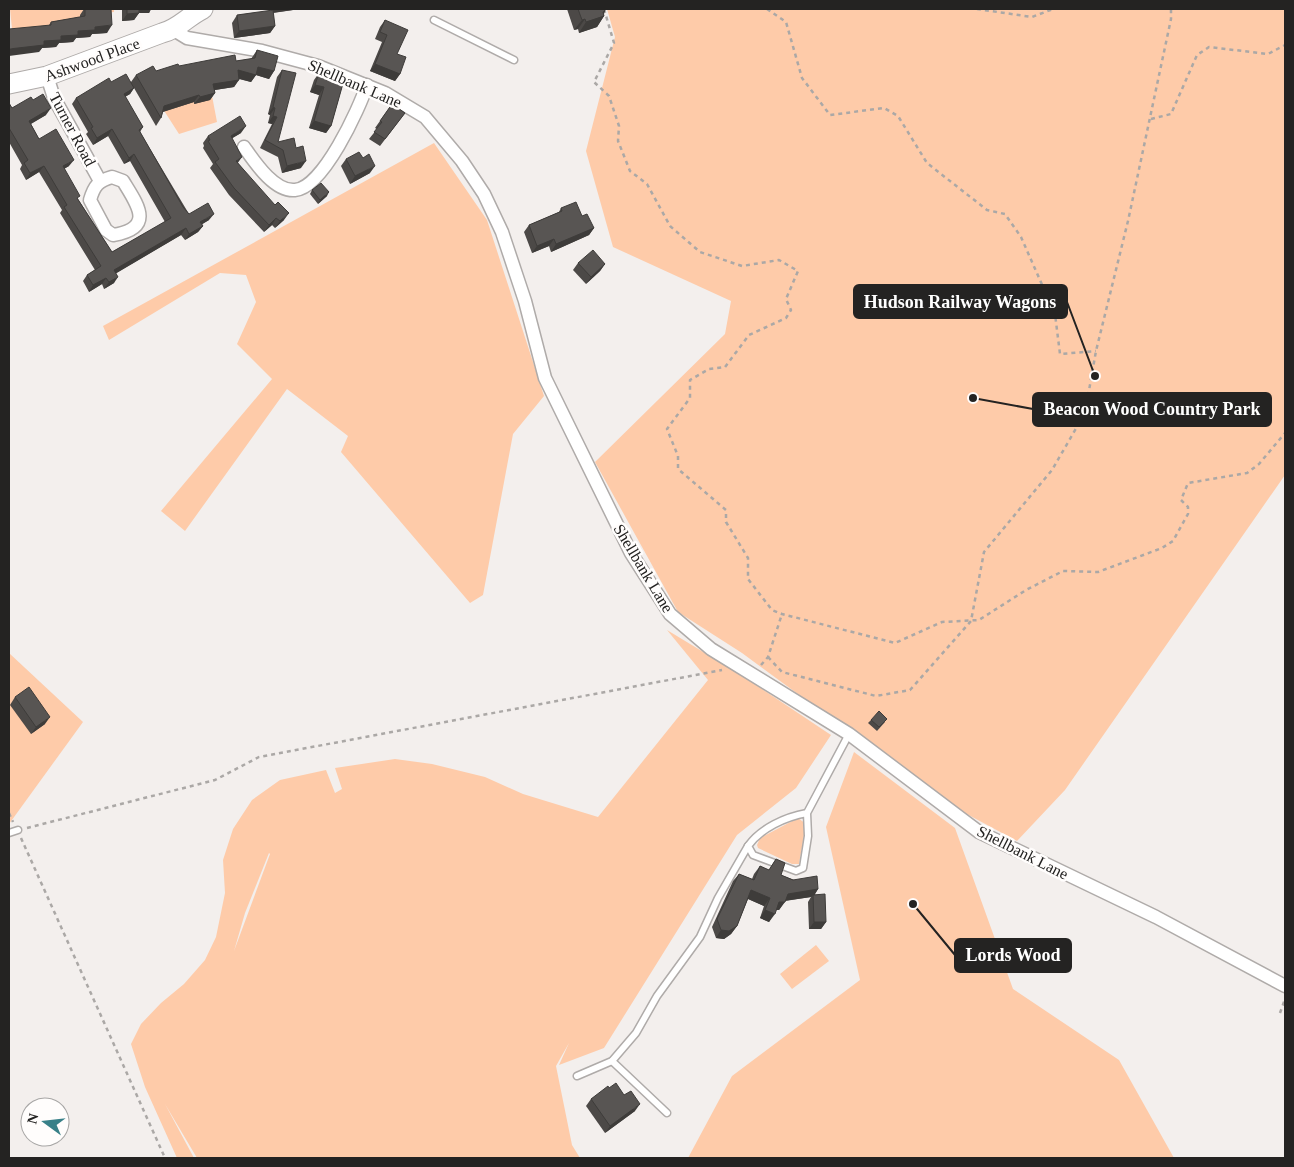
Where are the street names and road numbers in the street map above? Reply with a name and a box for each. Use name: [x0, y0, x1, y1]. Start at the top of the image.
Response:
street label: Ashwood Place: [42, 34, 142, 85]
street label: Shellbank Lane: [305, 56, 404, 111]
street label: Turner Road: [46, 90, 99, 169]
street label: Shellbank Lane: [611, 521, 677, 615]
street label: Shellbank Lane: [974, 822, 1071, 883]

